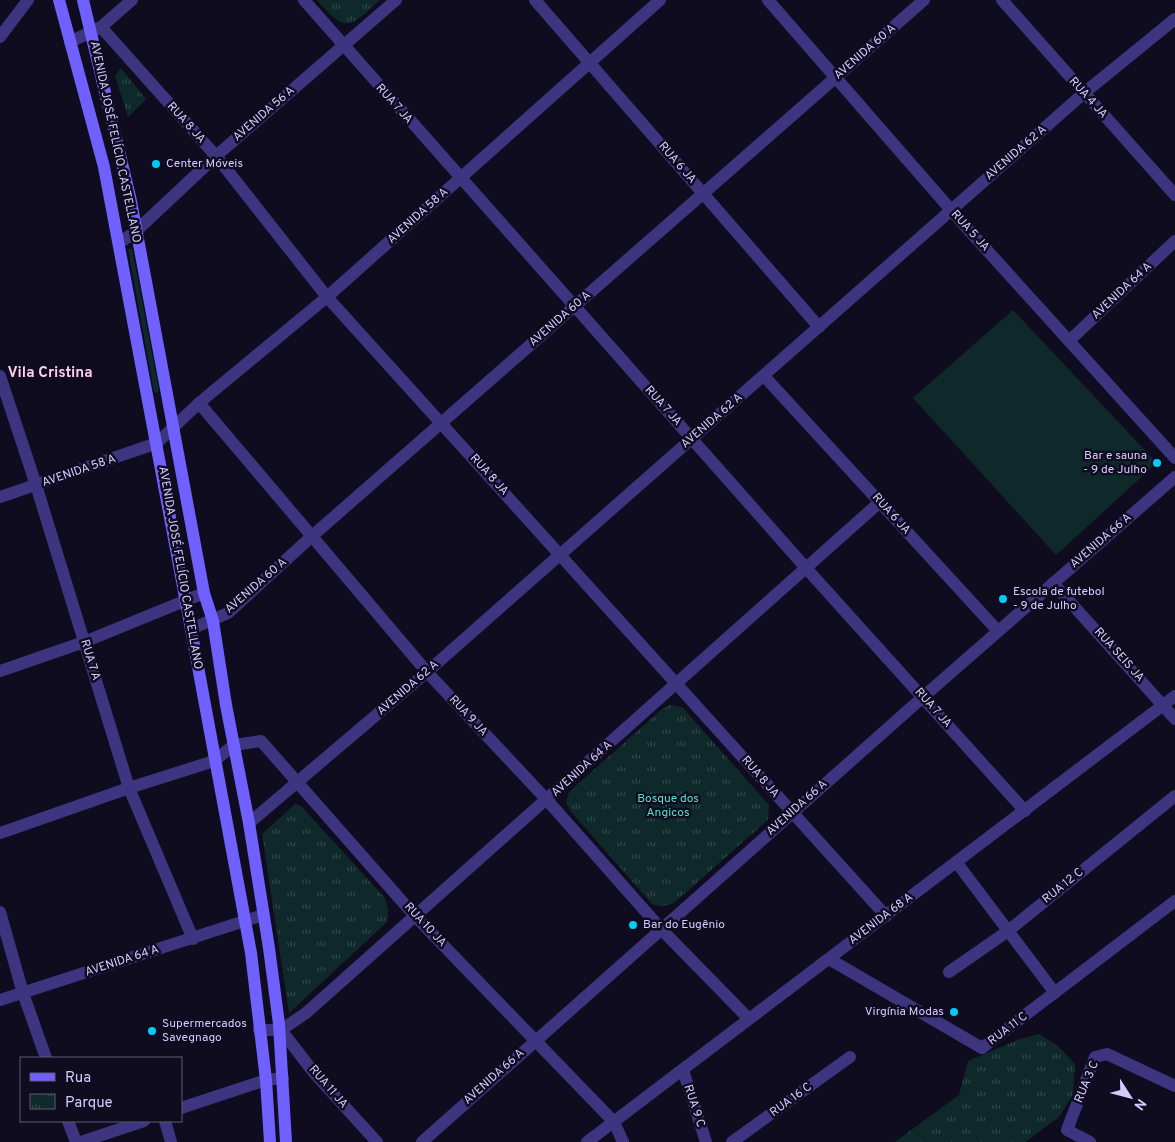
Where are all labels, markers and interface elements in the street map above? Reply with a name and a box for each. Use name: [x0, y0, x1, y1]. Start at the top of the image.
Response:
street label: AVENIDA 60 A: [831, 21, 899, 83]
street label: AVENIDA JOSÉ FELÍCIO CASTELLANO: [86, 40, 144, 244]
street label: RUA 4 JA: [1065, 74, 1111, 122]
street label: RUA 7 JA: [372, 81, 416, 127]
street label: AVENIDA 56 A: [230, 83, 298, 145]
street label: RUA 8 JA: [163, 99, 209, 147]
street label: AVENIDA 62 A: [982, 122, 1050, 184]
street label: RUA 6 JA: [654, 139, 700, 187]
place label: Center Móveis: [166, 156, 243, 172]
marker: Center Móveis: [150, 158, 162, 170]
street label: AVENIDA 58 A: [384, 184, 452, 248]
street label: RUA 5 JA: [947, 207, 993, 255]
street label: AVENIDA 64 A: [1088, 259, 1156, 323]
street label: AVENIDA 60 A: [526, 288, 594, 350]
district label: Vila Cristina: [7, 364, 93, 383]
street label: RUA 7 JA: [641, 383, 685, 429]
street label: AVENIDA 62 A: [678, 390, 746, 452]
place label: Bar e sauna - 9 de Julho: [1083, 448, 1147, 478]
street label: AVENIDA 58 A: [40, 451, 118, 491]
street label: RUA 8 JA: [466, 451, 512, 499]
marker: Bar e sauna - 9 de Julho: [1151, 457, 1163, 469]
street label: AVENIDA JOSÉ FELÍCIO CASTELLANO: [154, 465, 206, 671]
street label: RUA 6 JA: [868, 490, 914, 538]
street label: AVENIDA 66 A: [1067, 510, 1135, 572]
street label: AVENIDA 60 A: [222, 555, 290, 617]
place label: Escola de futebol - 9 de Julho: [1013, 584, 1105, 614]
marker: Escola de futebol - 9 de Julho: [997, 593, 1009, 605]
street label: RUA SEIS JA: [1090, 624, 1148, 686]
street label: RUA 7 A: [76, 638, 104, 682]
street label: AVENIDA 62 A: [374, 657, 442, 719]
street label: RUA 7 JA: [911, 685, 955, 731]
street label: RUA 9 JA: [445, 692, 491, 740]
street label: AVENIDA 64 A: [548, 737, 616, 801]
street label: RUA 8 JA: [737, 753, 783, 801]
street label: AVENIDA 66 A: [763, 776, 831, 840]
park label: Bosque dos Angicos: [637, 791, 699, 821]
street label: RUA 12 C: [1039, 864, 1087, 907]
street label: AVENIDA 68 A: [846, 890, 916, 948]
street label: RUA 10 JA: [400, 899, 450, 951]
place label: Bar do Eugênio: [643, 917, 725, 933]
marker: Bar do Eugênio: [627, 919, 639, 931]
street label: AVENIDA 64 A: [83, 942, 161, 980]
place label: Virgínia Modas: [865, 1004, 944, 1020]
marker: Virgínia Modas: [948, 1006, 960, 1018]
street label: RUA 11 C: [985, 1009, 1031, 1049]
place label: Supermercados Savegnago: [162, 1016, 247, 1046]
marker: Supermercados Savegnago: [146, 1025, 158, 1037]
street label: AVENIDA 66 A: [460, 1045, 528, 1109]
legend: [20, 1057, 182, 1122]
street label: RUA 3 C: [1071, 1058, 1103, 1105]
street label: RUA 11 JA: [305, 1062, 351, 1112]
text: Rua: [65, 1069, 91, 1088]
north arrow: [1105, 1072, 1155, 1122]
street label: RUA 16 C: [767, 1079, 815, 1121]
street label: RUA 9 C: [680, 1083, 708, 1130]
text: Parque: [65, 1094, 113, 1113]
text: N: [1129, 1095, 1149, 1113]

